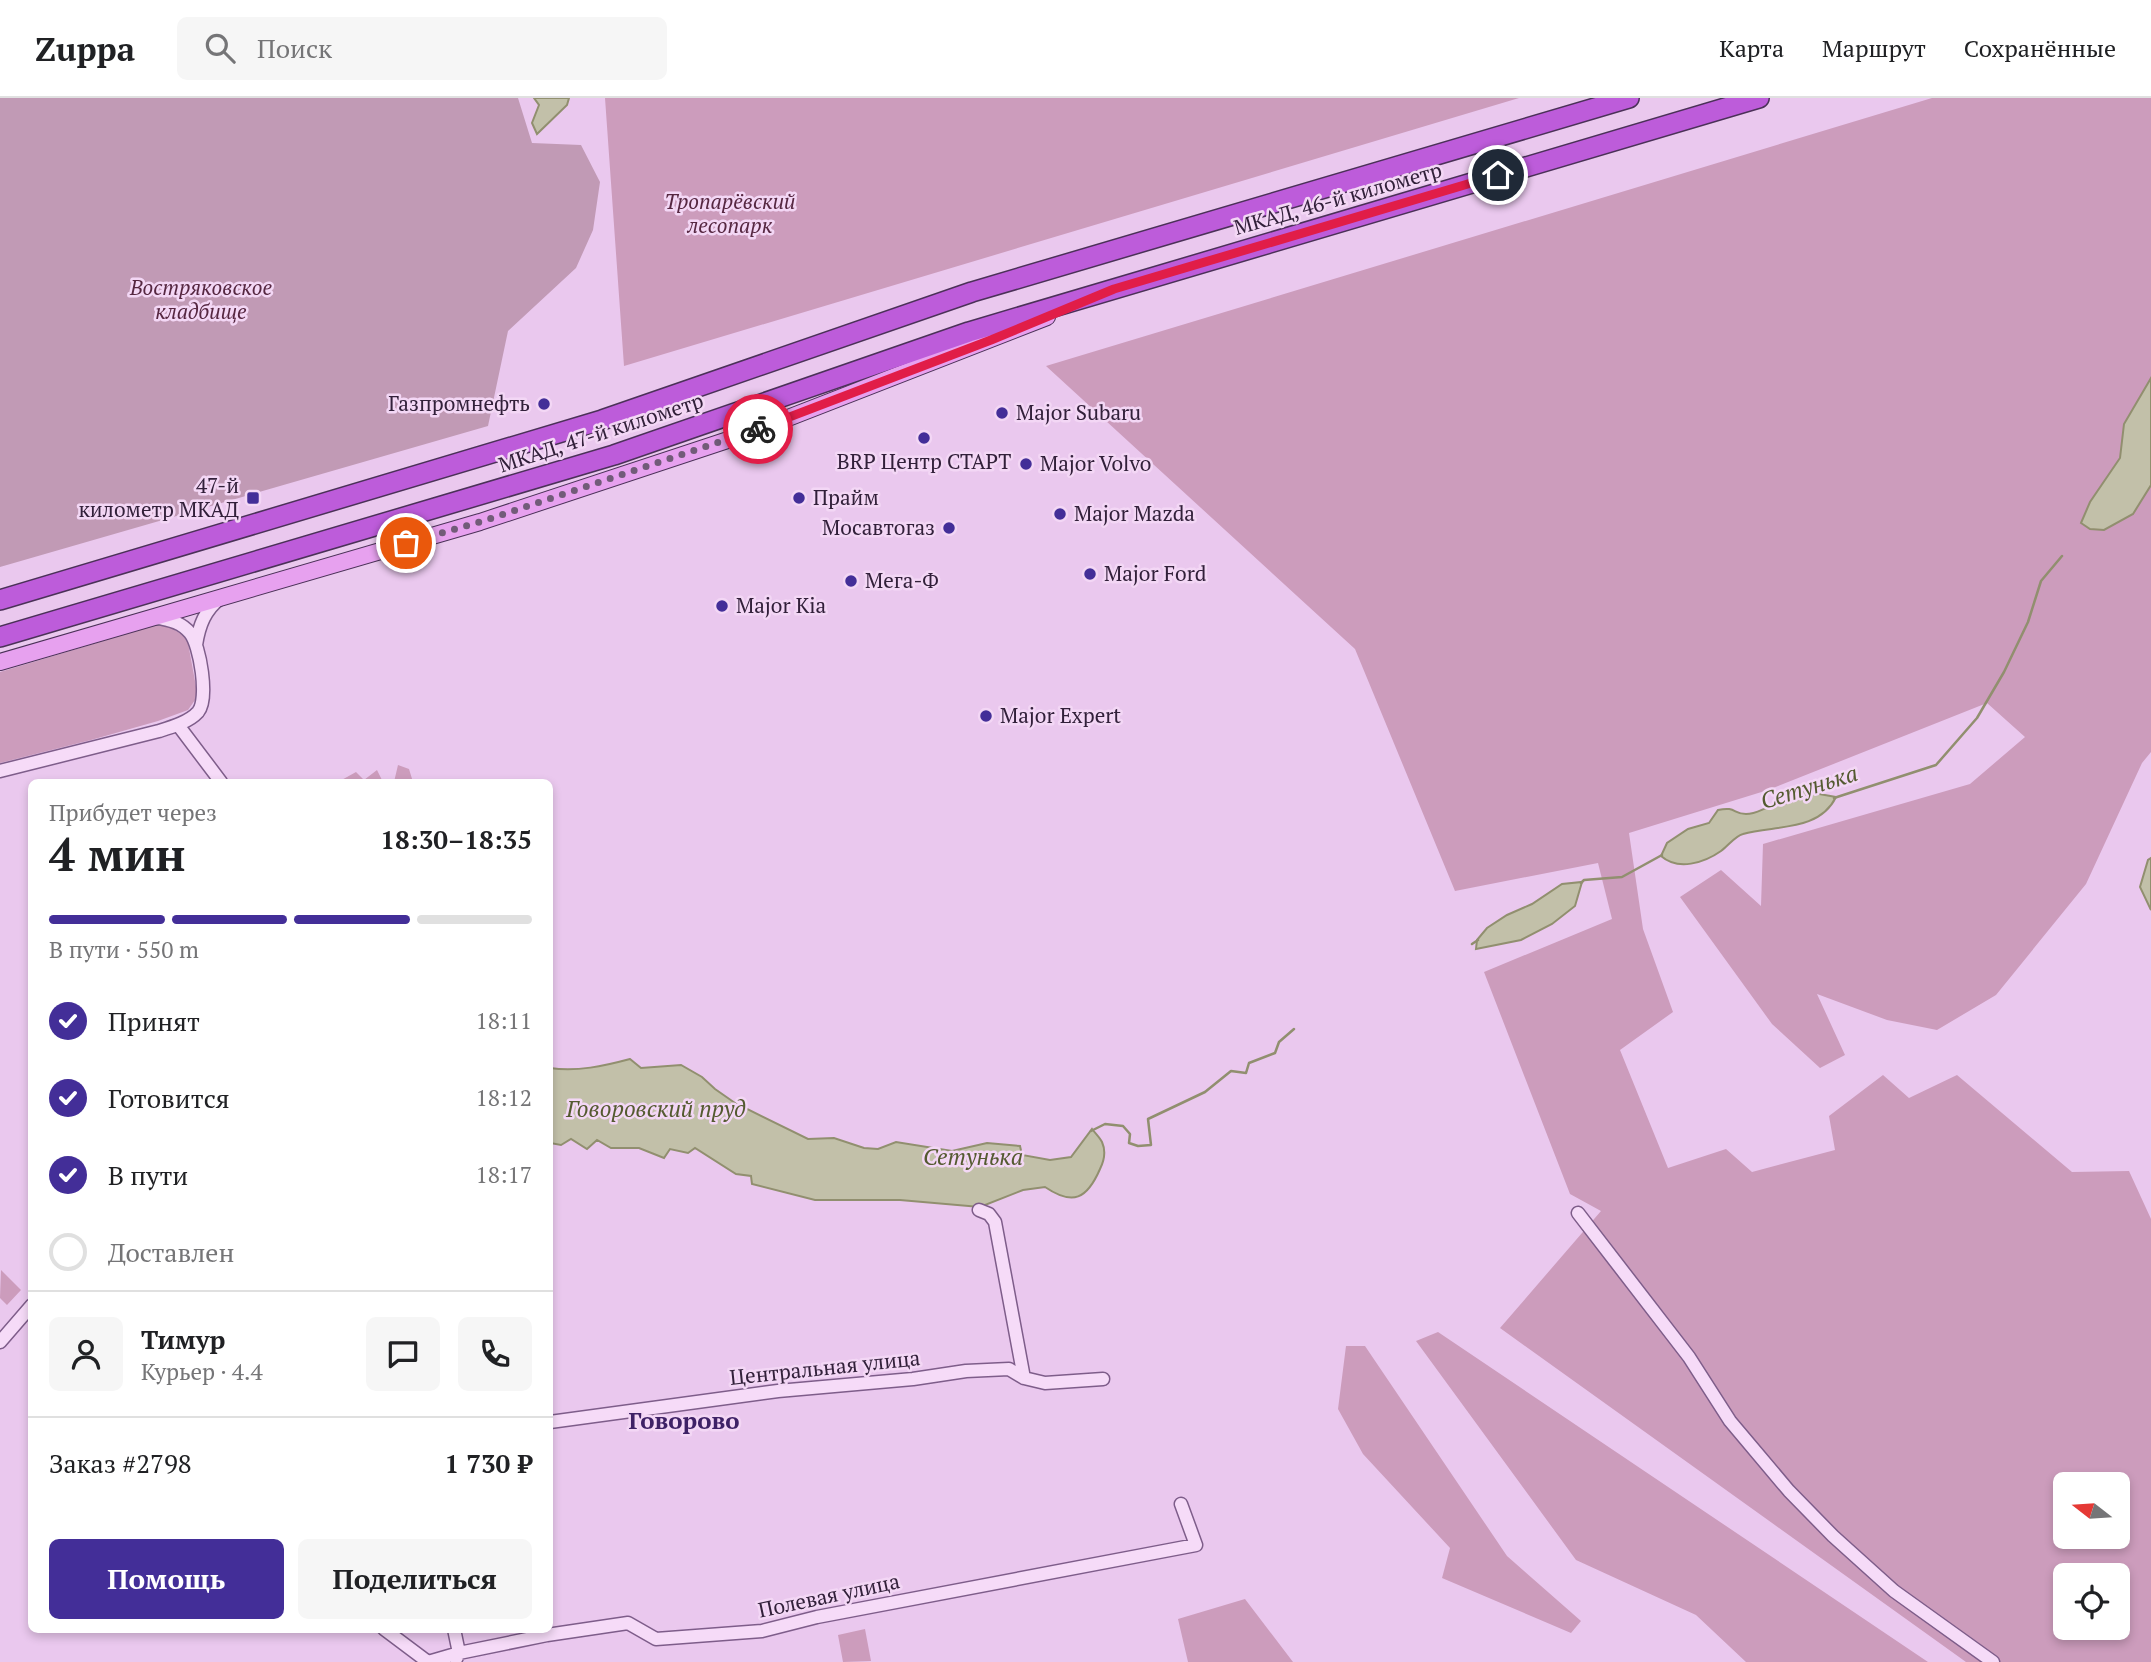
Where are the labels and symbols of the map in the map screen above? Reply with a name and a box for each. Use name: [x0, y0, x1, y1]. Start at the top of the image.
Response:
pin: [1468, 145, 1528, 205]
street label: МКАД, 46-й километр: [1231, 155, 1445, 241]
park label: Тропарёвский лесопарк: [665, 187, 795, 239]
park label: Востряковское кладбище: [129, 273, 273, 325]
street label: МКАД, 47-й километр: [495, 386, 707, 478]
place label: Газпромнефть: [388, 389, 530, 417]
courier: [723, 394, 793, 464]
marker: Газпромнефть: [536, 396, 552, 412]
place label: Major Subaru: [1016, 398, 1141, 426]
marker: Major Subaru: [994, 405, 1010, 421]
marker: BRP Центр СТАРТ: [916, 430, 932, 446]
place label: BRP Центр СТАРТ: [837, 447, 1011, 475]
place label: Major Volvo: [1040, 449, 1151, 477]
marker: Major Volvo: [1018, 456, 1034, 472]
place label: 47-й километр МКАД: [78, 471, 240, 523]
place label: Прайм: [813, 483, 879, 511]
marker: 47-й километр МКАД: [245, 490, 261, 506]
marker: Прайм: [791, 490, 807, 506]
place label: Major Mazda: [1074, 499, 1195, 527]
marker: Major Mazda: [1052, 506, 1068, 522]
pin: [376, 513, 436, 573]
place label: Мосавтогаз: [822, 513, 935, 541]
marker: Мосавтогаз: [941, 520, 957, 536]
place label: Major Ford: [1104, 559, 1207, 587]
place label: Мега-Ф: [865, 566, 939, 594]
marker: Major Ford: [1082, 566, 1098, 582]
marker: Мега-Ф: [843, 573, 859, 589]
place label: Major Kia: [736, 591, 827, 619]
marker: Major Kia: [714, 598, 730, 614]
place label: Major Expert: [1000, 701, 1121, 729]
marker: Major Expert: [978, 708, 994, 724]
water label: Сетунька: [1756, 757, 1861, 816]
water label: Говоровский пруд: [565, 1093, 746, 1124]
water label: Сетунька: [923, 1141, 1023, 1172]
street label: Центральная улица: [728, 1343, 922, 1391]
district label: Говорово: [629, 1404, 739, 1436]
north arrow: [2053, 1472, 2130, 1549]
street label: Полевая улица: [755, 1566, 902, 1624]

